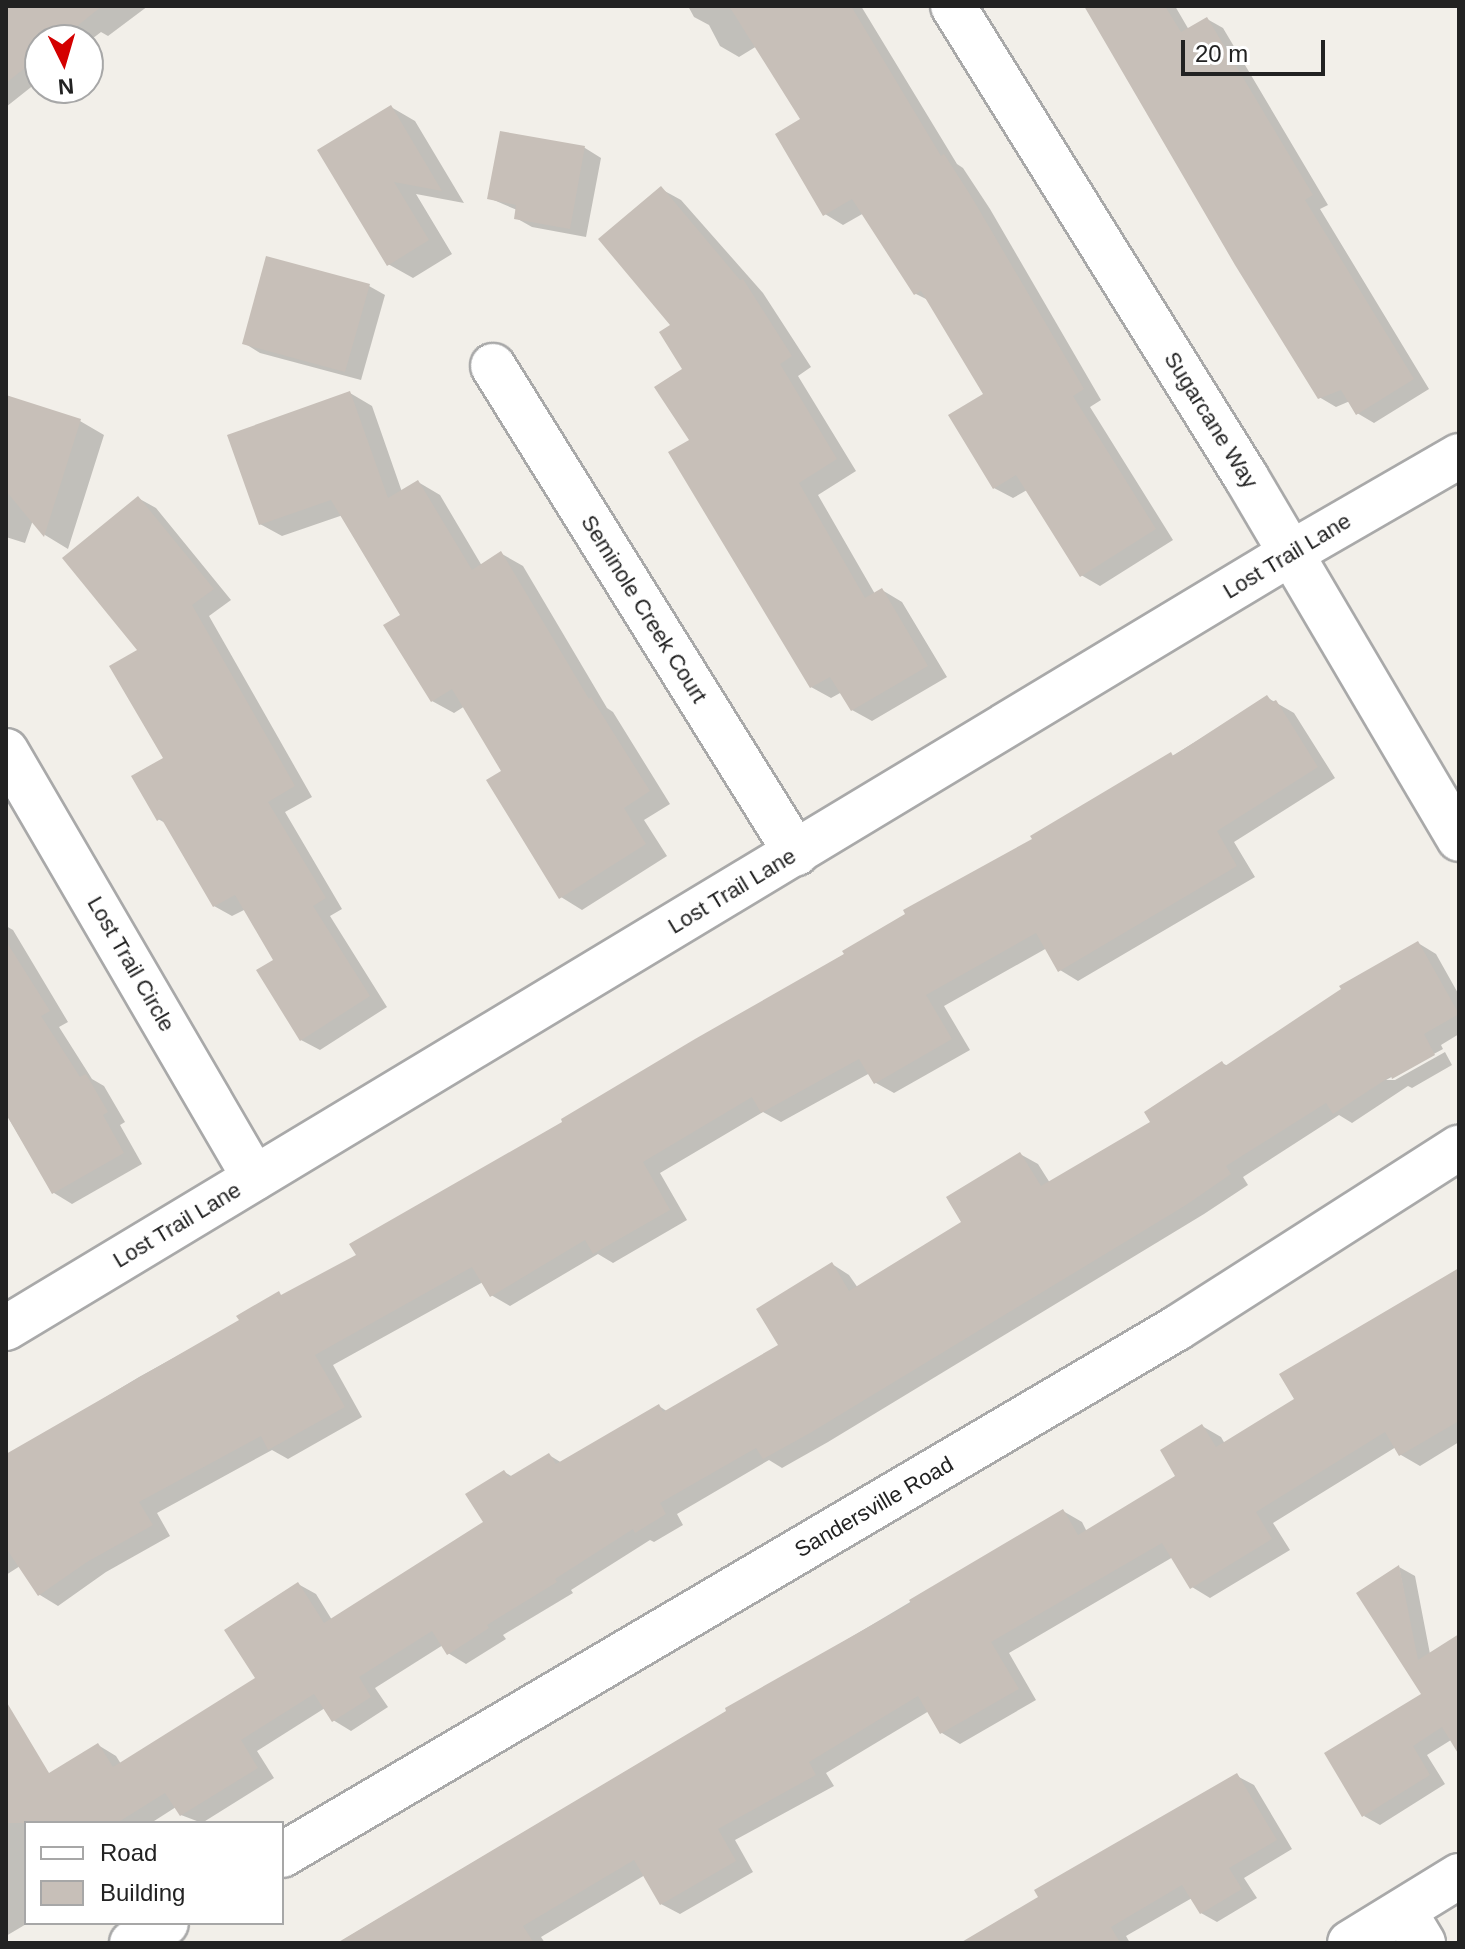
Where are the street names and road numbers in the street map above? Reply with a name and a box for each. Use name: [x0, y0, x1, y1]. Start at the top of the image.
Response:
street label: Sugarcane Way: [1159, 347, 1263, 493]
street label: Lost Trail Lane: [1218, 507, 1356, 605]
street label: Seminole Creek Court: [575, 510, 713, 708]
street label: Lost Trail Lane: [663, 842, 801, 940]
street label: Lost Trail Circle: [82, 892, 180, 1036]
street label: Lost Trail Lane: [108, 1176, 246, 1274]
street label: Sandersville Road: [790, 1451, 958, 1563]

